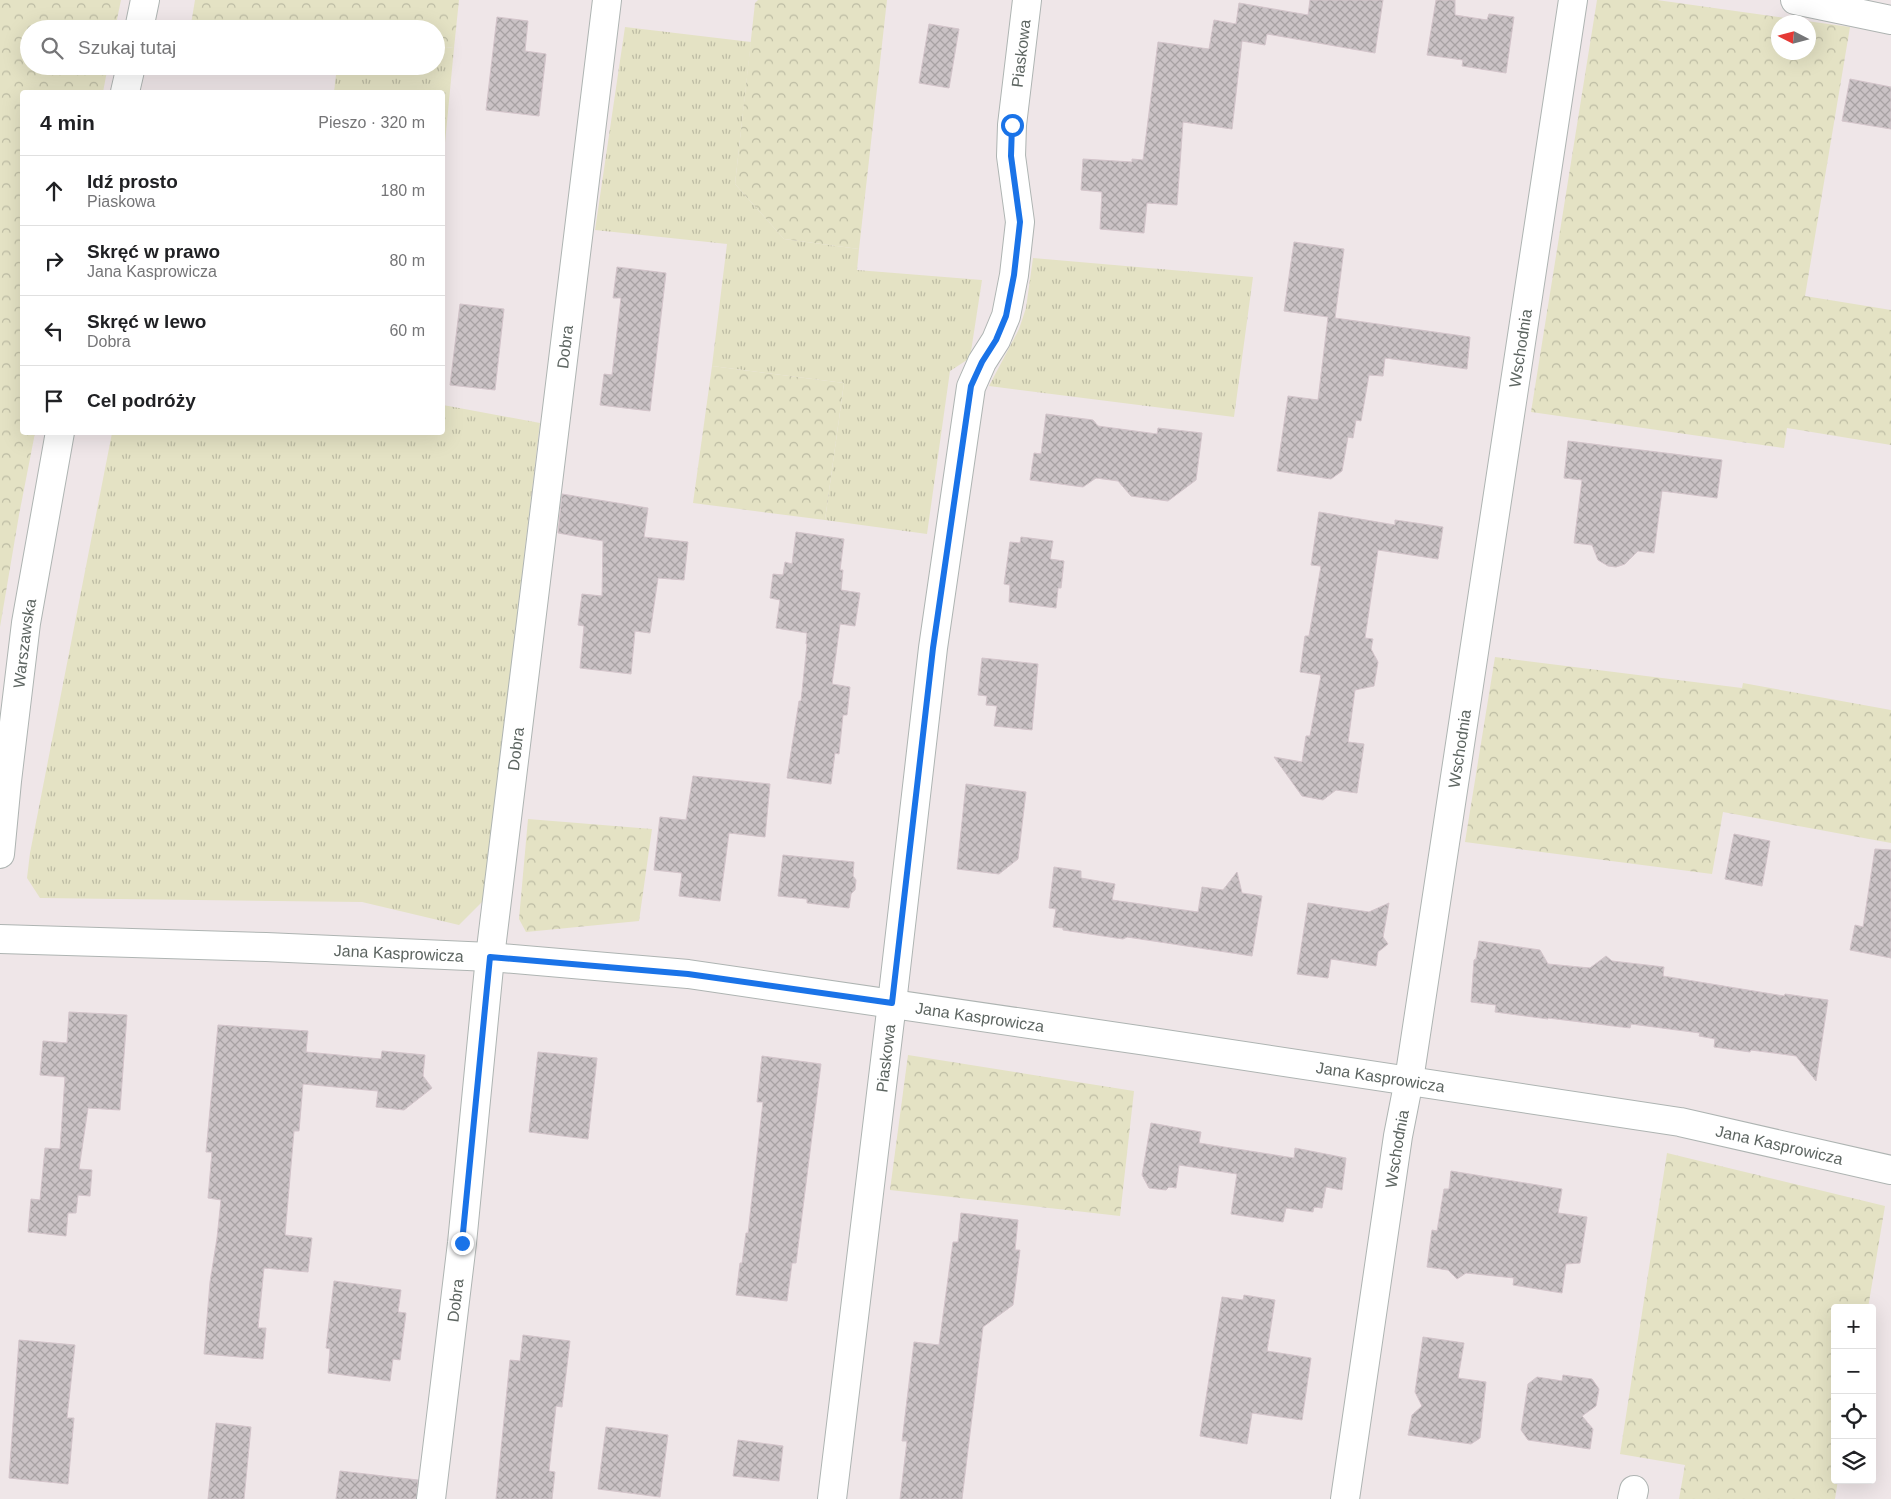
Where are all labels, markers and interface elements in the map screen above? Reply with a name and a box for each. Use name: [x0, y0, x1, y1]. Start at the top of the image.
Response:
north arrow: [1771, 15, 1816, 60]
street label: Piaskowa: [1008, 18, 1033, 88]
search box: [20, 20, 445, 75]
icon: search: [38, 34, 66, 62]
text: Szukaj tutaj: [78, 37, 176, 58]
text: 4 min: [40, 111, 95, 134]
text: Pieszo · 320 m: [318, 114, 425, 131]
route start: [1001, 114, 1024, 137]
text: Idź prosto: [87, 171, 178, 192]
icon: ahead: [40, 177, 68, 205]
text: 180 m: [381, 182, 425, 199]
text: Piaskowa: [87, 193, 155, 210]
text: Skręć w prawo: [87, 241, 220, 262]
icon: right: [40, 247, 68, 275]
text: 80 m: [389, 252, 425, 269]
text: Jana Kasprowicza: [87, 263, 217, 280]
street label: Wschodnia: [1506, 308, 1534, 389]
text: Skręć w lewo: [87, 311, 206, 332]
icon: left: [40, 317, 68, 345]
text: 60 m: [389, 322, 425, 339]
street label: Dobra: [554, 324, 576, 369]
text: Dobra: [87, 333, 131, 350]
icon: arrive: [40, 387, 68, 415]
text: Cel podróży: [87, 390, 196, 411]
street label: Warszawska: [10, 597, 39, 689]
street label: Wschodnia: [1445, 708, 1474, 789]
street label: Dobra: [504, 726, 527, 771]
street label: Jana Kasprowicza: [333, 942, 464, 964]
street label: Jana Kasprowicza: [914, 999, 1045, 1035]
street label: Piaskowa: [873, 1023, 898, 1093]
street label: Jana Kasprowicza: [1315, 1058, 1446, 1095]
street label: Wschodnia: [1382, 1108, 1412, 1189]
street label: Jana Kasprowicza: [1714, 1122, 1845, 1167]
route end: [451, 1232, 474, 1255]
street label: Dobra: [444, 1278, 466, 1323]
map controls: [1831, 1304, 1876, 1484]
button: +: [1831, 1304, 1876, 1349]
button: −: [1831, 1349, 1876, 1394]
button: locate: [1831, 1394, 1876, 1439]
button: layers: [1831, 1439, 1876, 1484]

